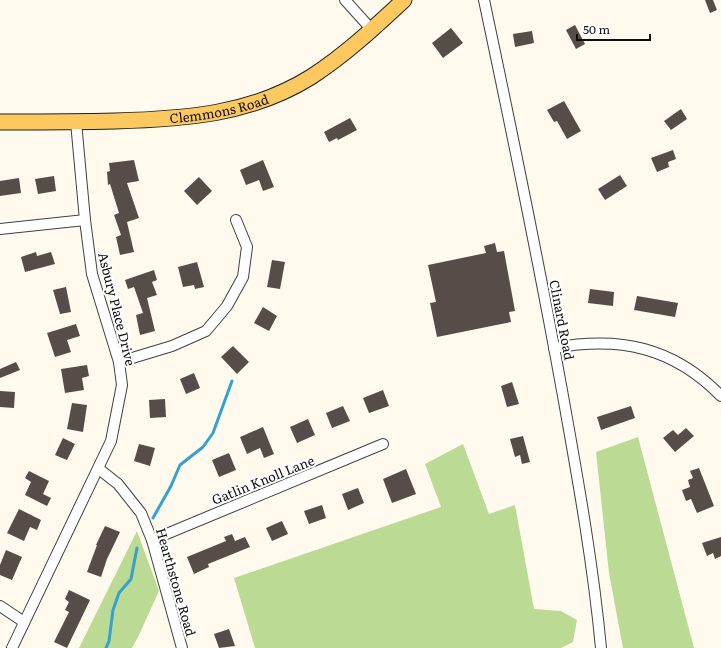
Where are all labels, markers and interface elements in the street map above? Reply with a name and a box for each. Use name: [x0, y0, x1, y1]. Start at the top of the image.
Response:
scale bar: [577, 16, 650, 42]
text: 50 m: [583, 20, 610, 38]
street label: Clemmons Road: [169, 89, 271, 127]
street label: Asbury Place Drive: [94, 250, 141, 368]
street label: Clinard Road: [545, 278, 580, 362]
street label: Gatlin Knoll Lane: [209, 450, 317, 509]
street label: Hearthstone Road: [152, 525, 201, 638]

